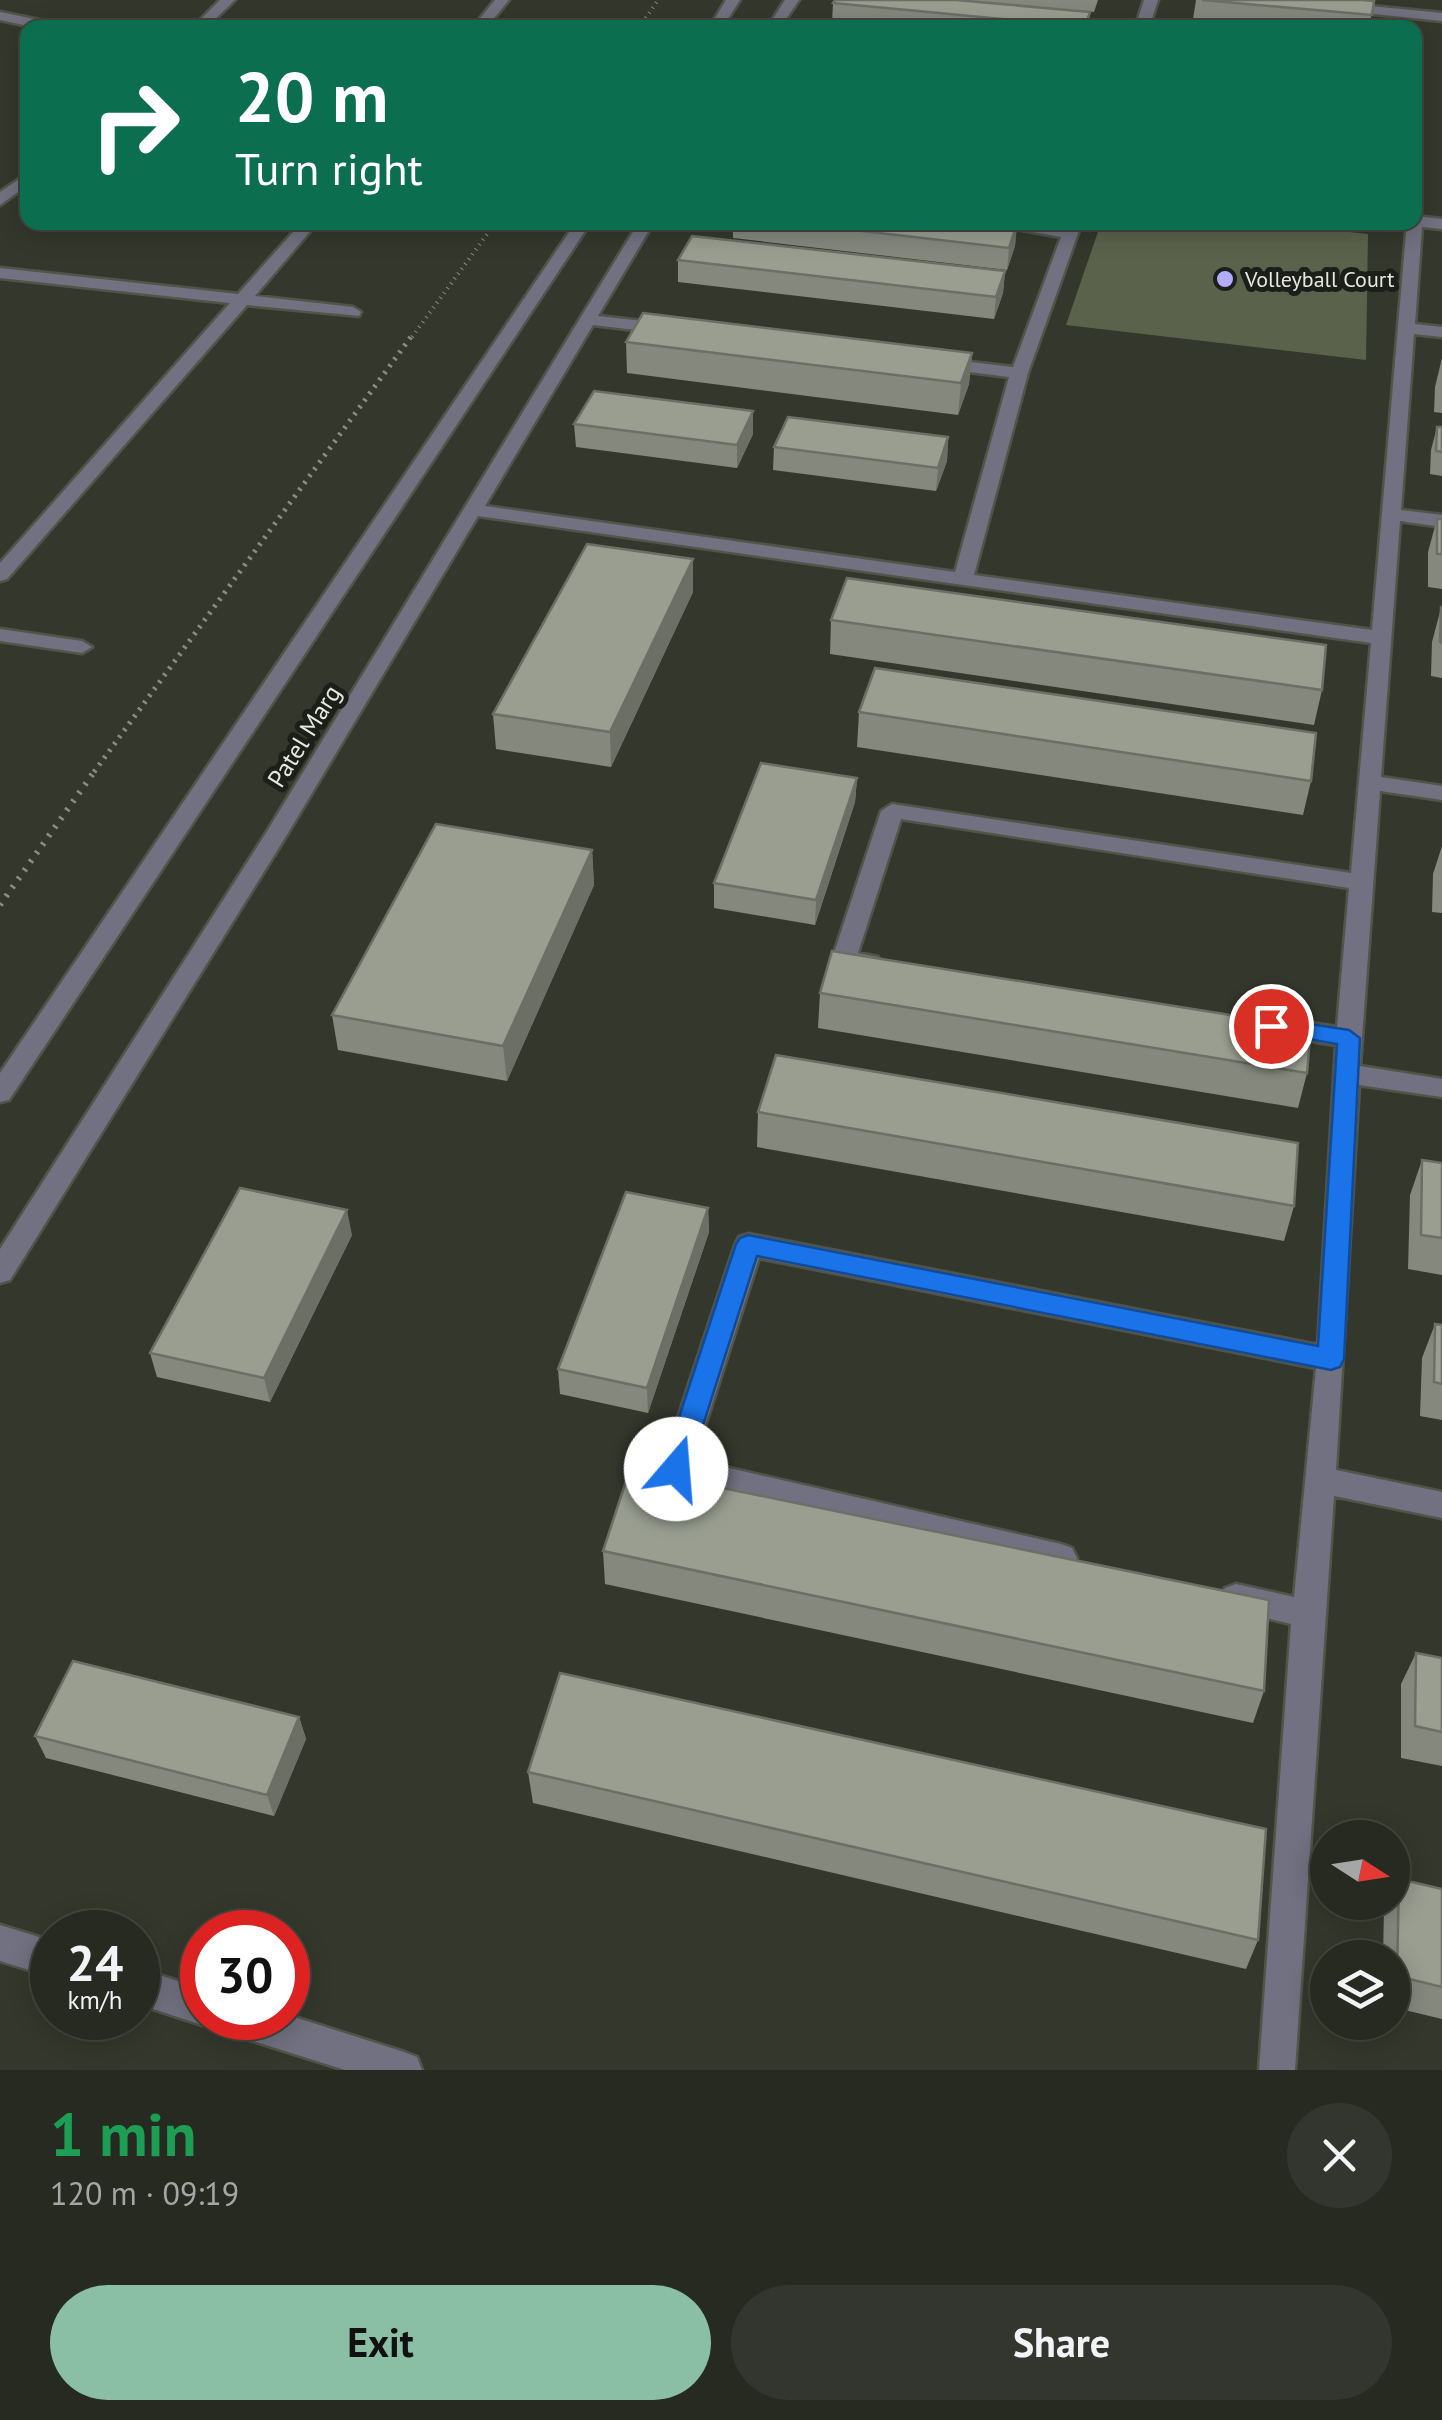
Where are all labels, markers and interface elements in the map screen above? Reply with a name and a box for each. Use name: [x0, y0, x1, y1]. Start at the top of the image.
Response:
text: 20 m: [235, 51, 388, 141]
icon: right: [70, 60, 200, 190]
text: Turn right: [235, 139, 423, 197]
place label: Volleyball Court: [1244, 265, 1395, 293]
marker: Volleyball Court: [1214, 268, 1236, 290]
street label: Patel Marg: [260, 679, 348, 793]
pin: [1229, 984, 1314, 1069]
icon: arrive: [1244, 999, 1299, 1054]
position arrow: [624, 1417, 728, 1521]
north arrow: [1310, 1820, 1410, 1920]
map controls: [1310, 1820, 1410, 2040]
speed limit sign: 30: [180, 1910, 310, 2040]
text: 24: [67, 1930, 123, 1995]
button: layers: [1310, 1940, 1410, 2040]
text: km/h: [68, 1984, 122, 2016]
text: 1 min: [50, 2095, 196, 2173]
button: close: [1287, 2103, 1392, 2208]
text: 120 m · 09:19: [50, 2172, 239, 2214]
button: Exit: [50, 2285, 711, 2400]
button: Share: [731, 2285, 1392, 2400]

